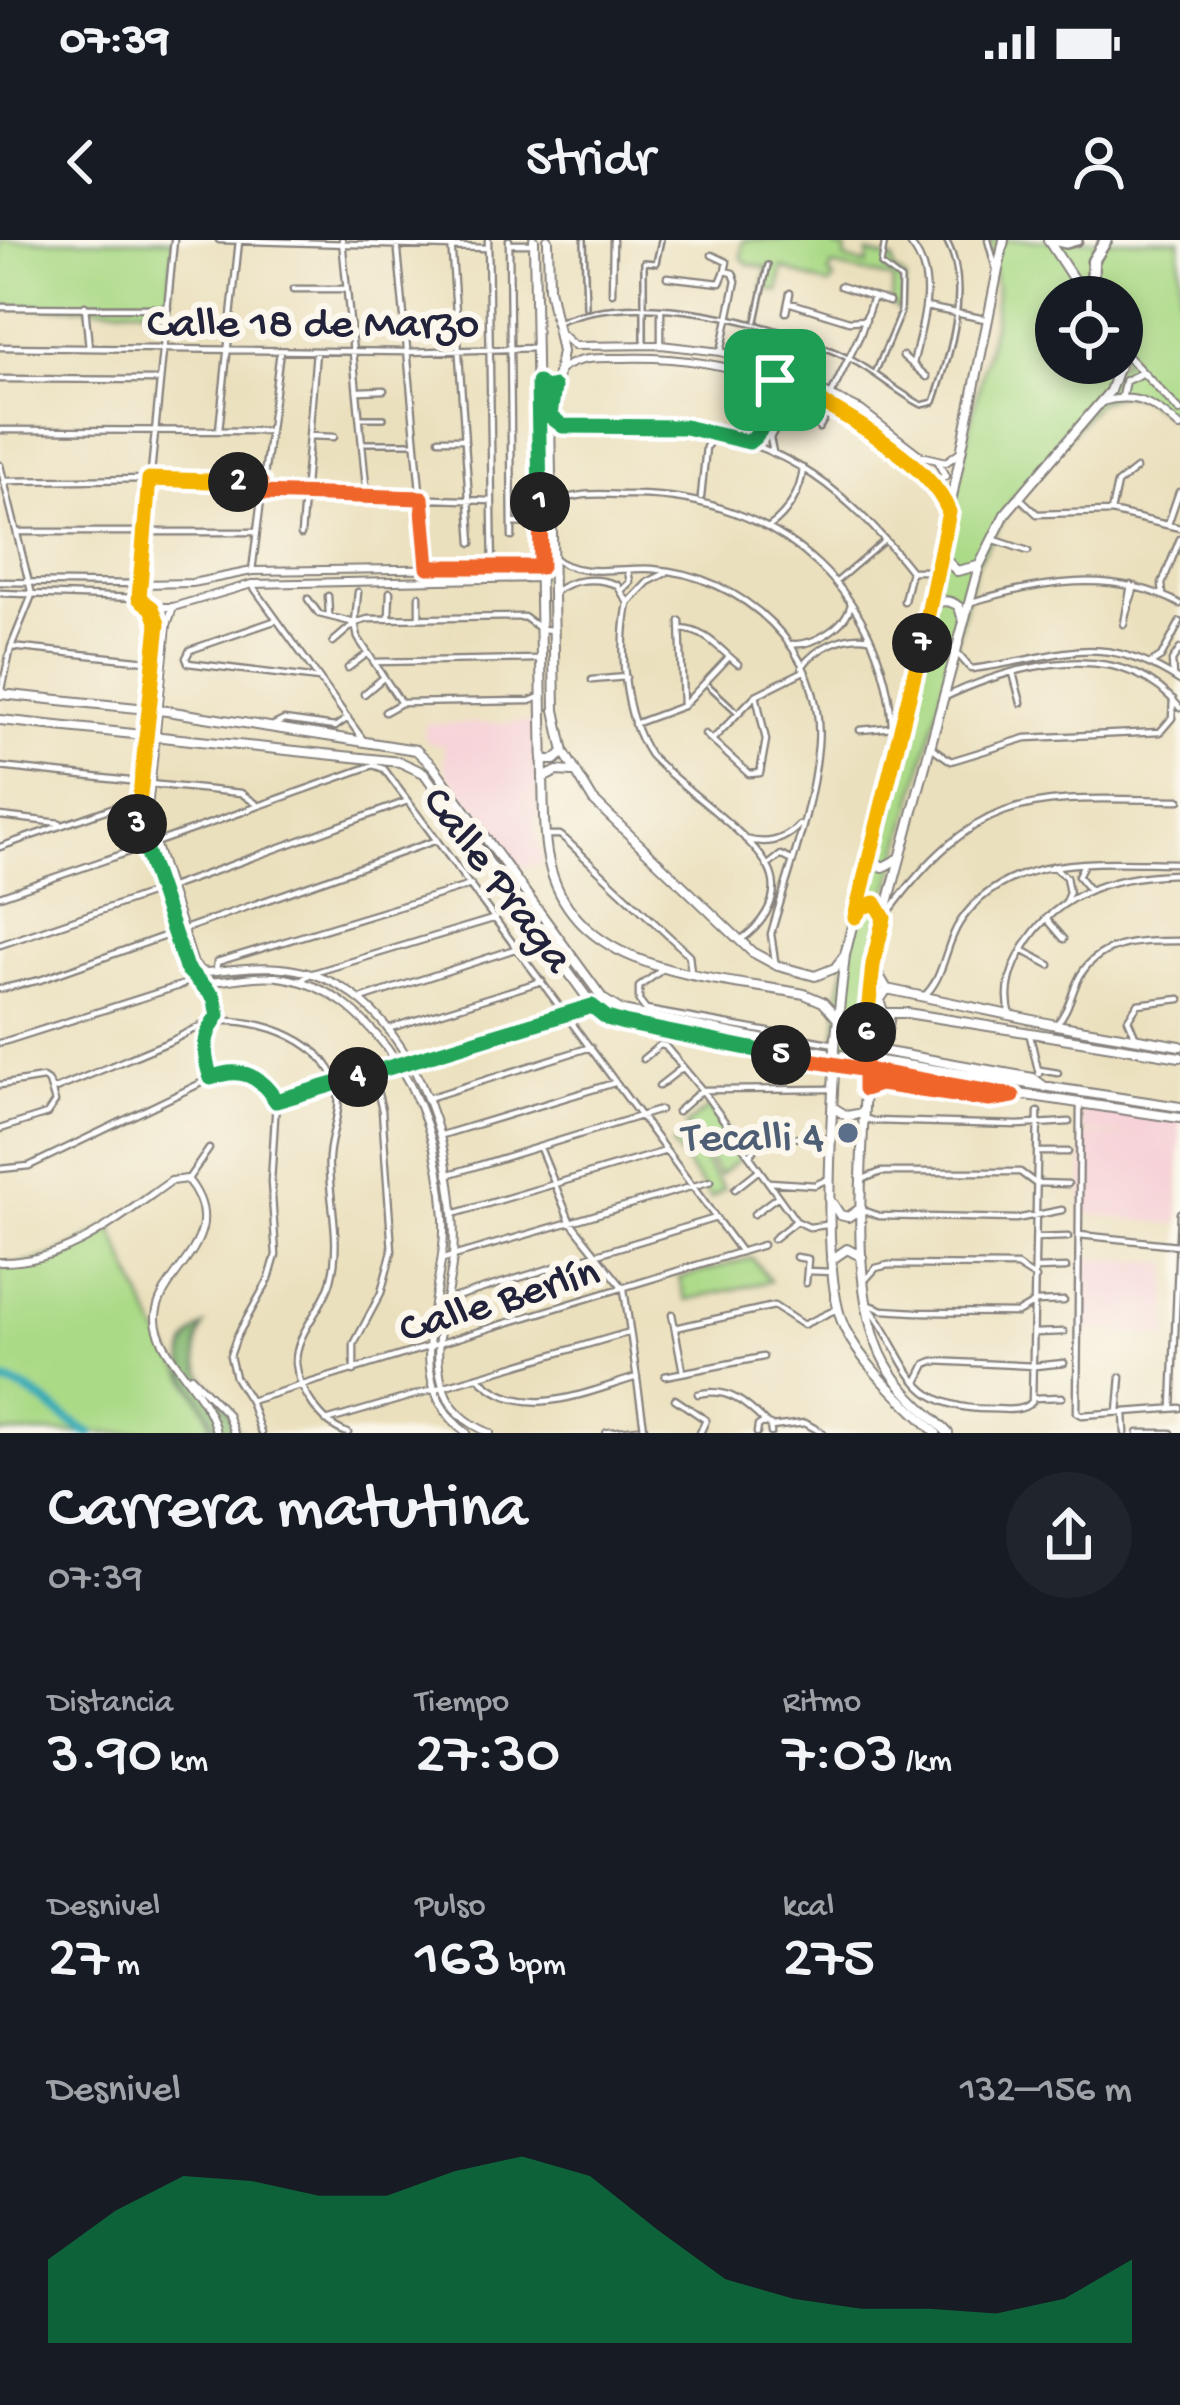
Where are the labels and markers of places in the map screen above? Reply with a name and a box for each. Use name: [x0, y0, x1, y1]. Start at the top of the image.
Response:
pin: [724, 329, 826, 431]
pin: 2: [208, 452, 268, 512]
pin: 1: [510, 472, 570, 532]
pin: 7: [892, 613, 952, 673]
pin: 3: [107, 794, 167, 854]
pin: 6: [836, 1002, 896, 1062]
pin: 5: [751, 1025, 811, 1085]
pin: 4: [328, 1047, 388, 1107]
place label: Tecalli 4: [679, 1114, 824, 1167]
marker: Tecalli 4: [835, 1120, 861, 1146]

